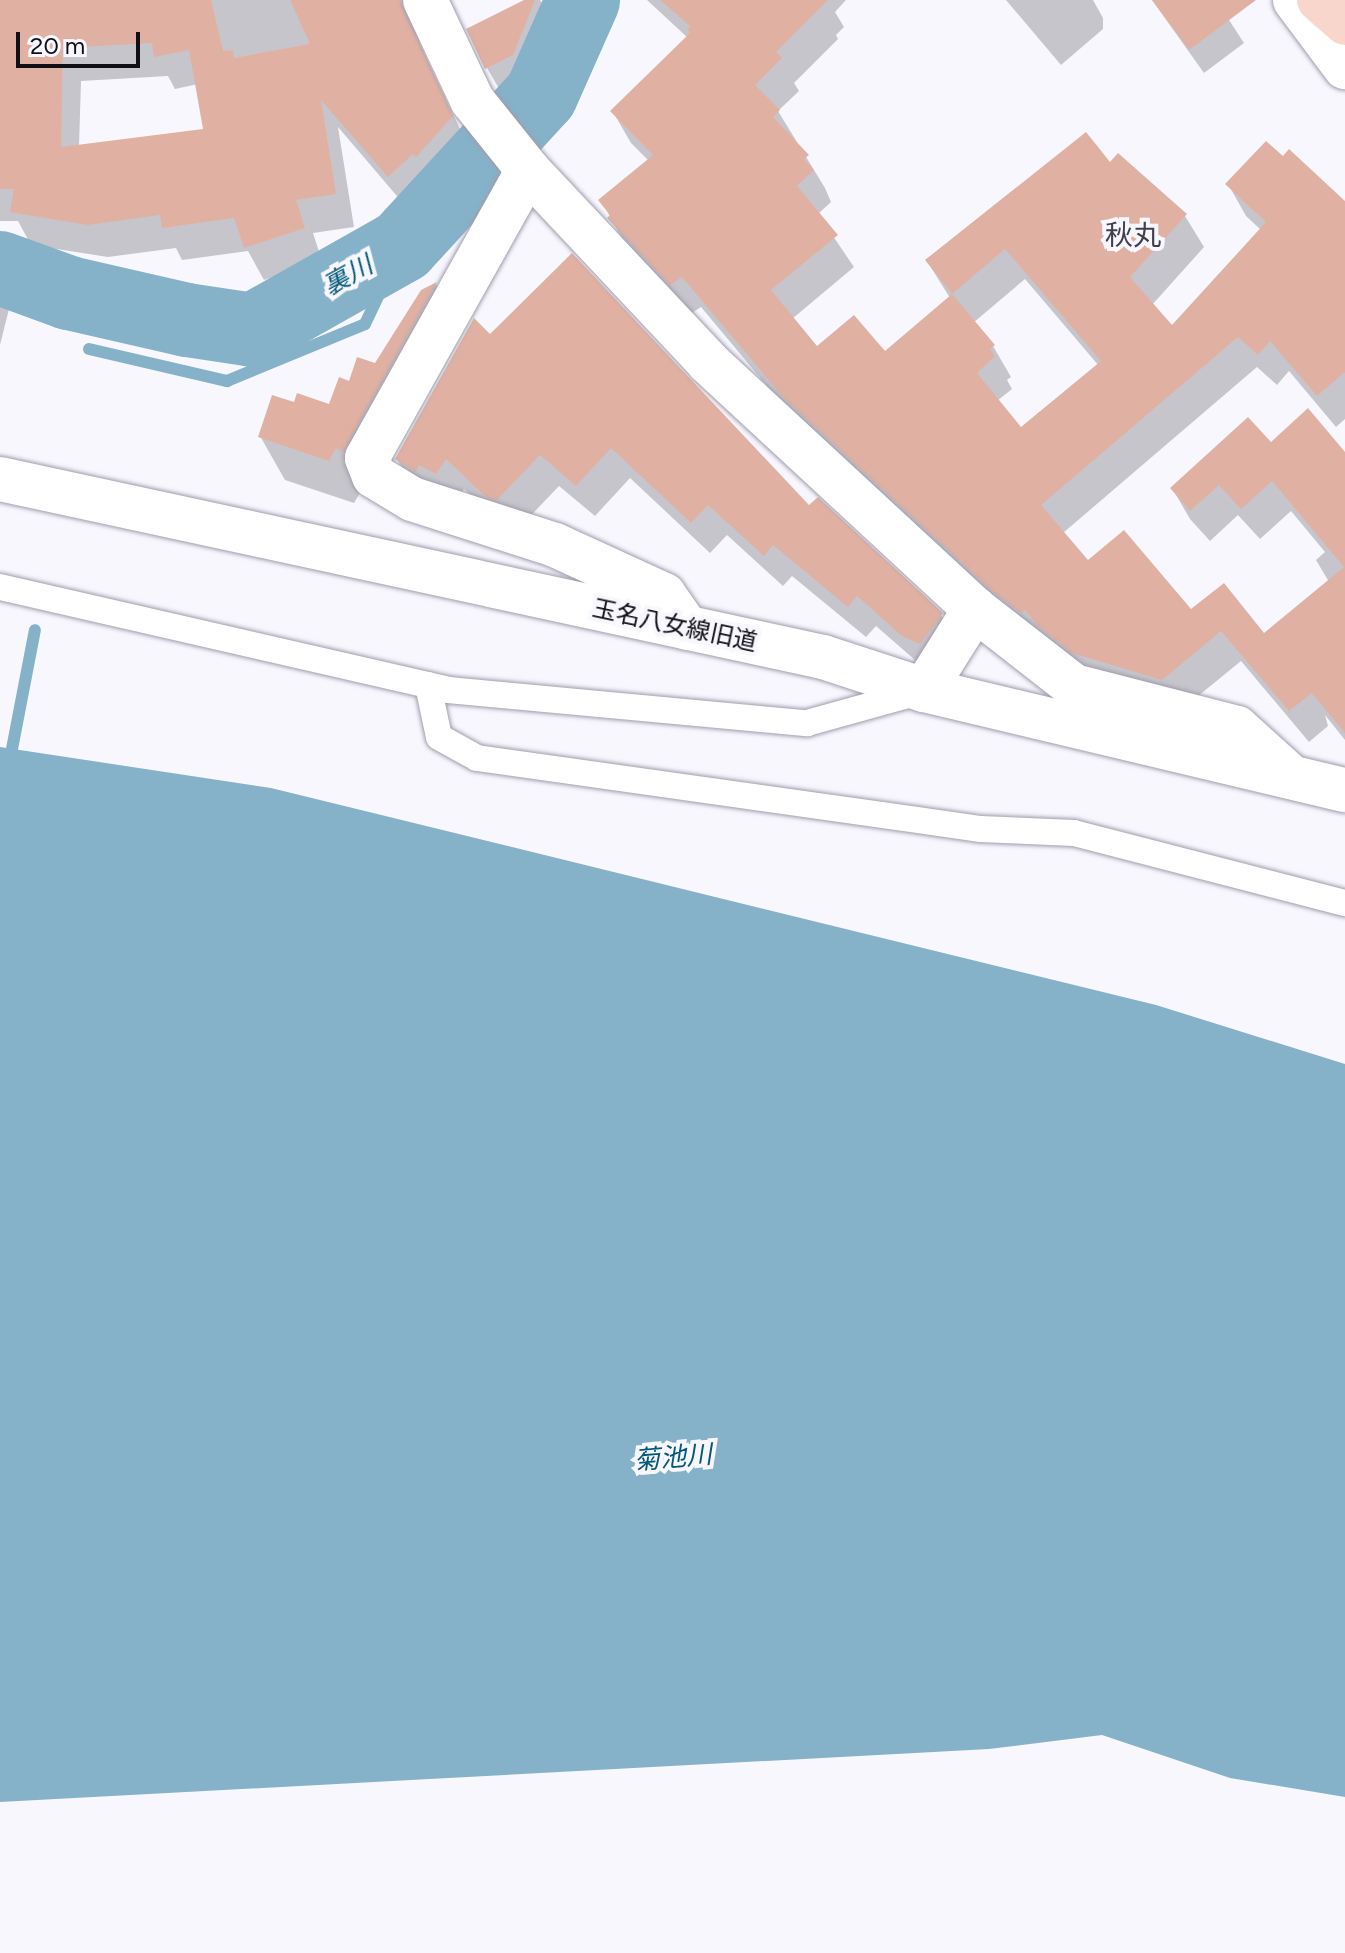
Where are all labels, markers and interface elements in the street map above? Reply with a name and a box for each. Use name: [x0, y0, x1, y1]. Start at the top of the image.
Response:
scale bar: [20, 16, 144, 66]
text: 20 m: [30, 31, 85, 60]
district label: 秋丸: [1105, 218, 1161, 252]
water label: 裏川: [318, 250, 378, 302]
street label: 玉名八女線旧道: [590, 593, 760, 657]
water label: 菊池川: [633, 1439, 713, 1477]

